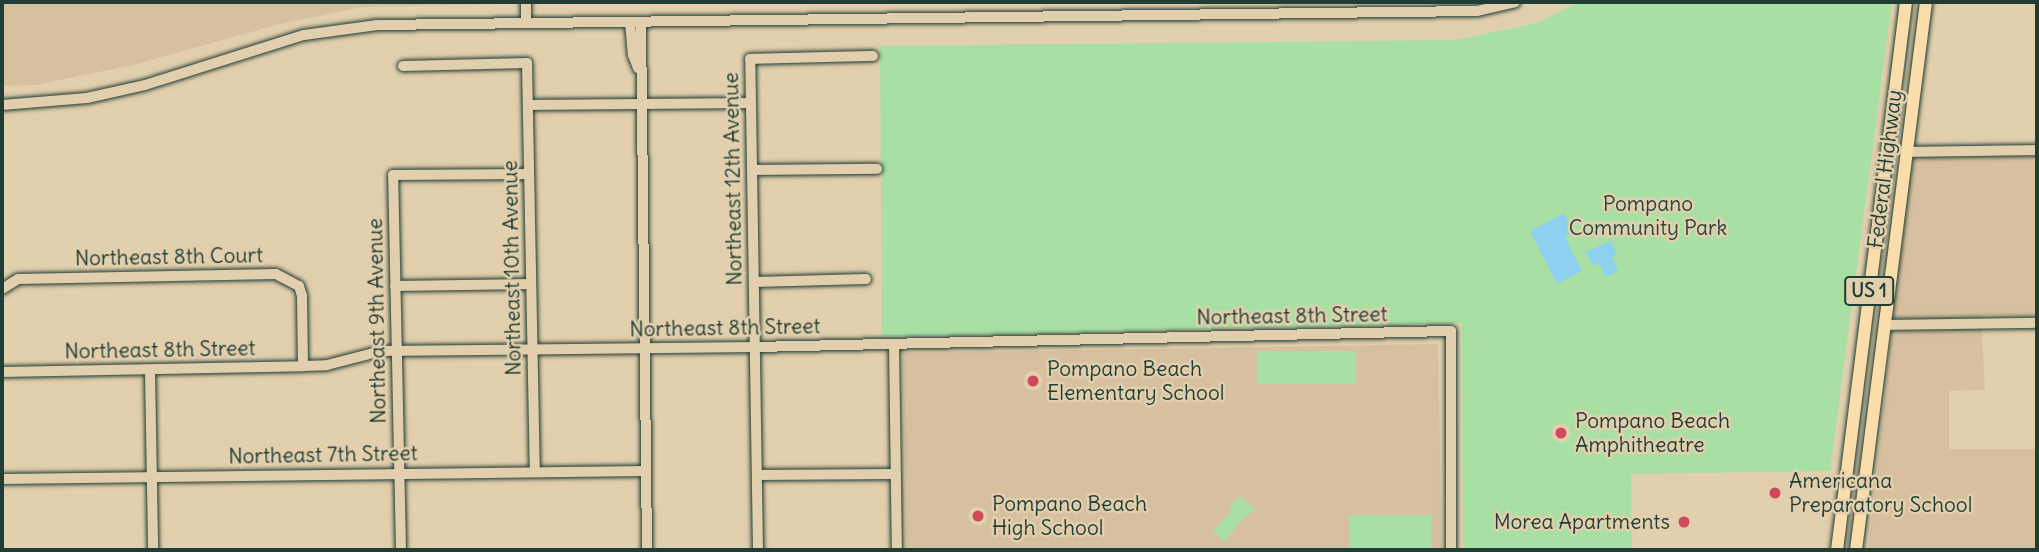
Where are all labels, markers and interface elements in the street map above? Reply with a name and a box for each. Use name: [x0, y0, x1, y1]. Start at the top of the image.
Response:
street label: Northeast 12th Avenue: [719, 72, 747, 286]
street label: Federal Highway: [1863, 88, 1907, 250]
street label: Northeast 10th Avenue: [498, 160, 526, 376]
park label: Pompano Community Park: [1569, 191, 1727, 241]
street label: Northeast 9th Avenue: [363, 218, 391, 424]
street label: Northeast 8th Court: [75, 243, 263, 271]
road number: US 1: [1843, 276, 1895, 306]
street label: Northeast 8th Street: [1196, 302, 1388, 330]
street label: Northeast 8th Street: [629, 314, 821, 342]
street label: Northeast 8th Street: [64, 336, 256, 364]
place label: Pompano Beach Elementary School: [1047, 356, 1224, 406]
marker: Pompano Beach Elementary School: [1025, 373, 1041, 389]
place label: Pompano Beach Amphitheatre: [1575, 408, 1730, 458]
marker: Pompano Beach Amphitheatre: [1553, 425, 1569, 441]
street label: Northeast 7th Street: [228, 441, 418, 469]
place label: Americana Preparatory School: [1789, 468, 1972, 518]
marker: Americana Preparatory School: [1767, 485, 1783, 501]
place label: Pompano Beach High School: [992, 491, 1147, 541]
marker: Pompano Beach High School: [970, 508, 986, 524]
place label: Morea Apartments: [1494, 509, 1670, 535]
marker: Morea Apartments: [1676, 514, 1692, 530]

